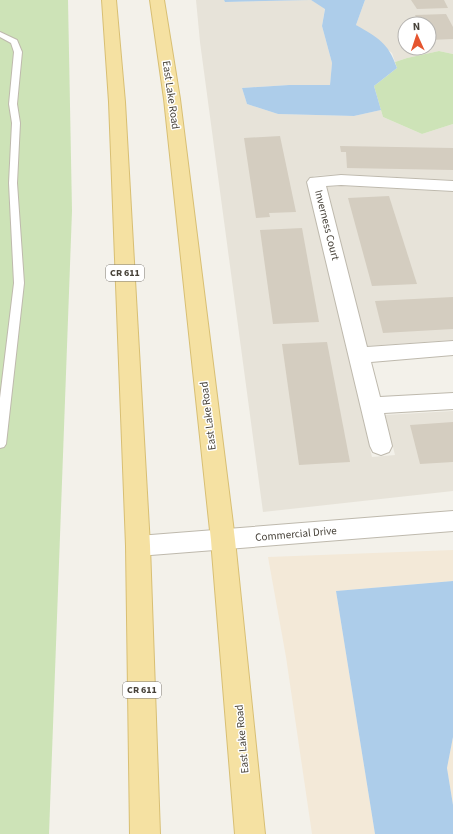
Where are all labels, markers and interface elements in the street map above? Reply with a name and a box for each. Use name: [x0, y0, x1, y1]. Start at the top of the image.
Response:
north arrow: [397, 16, 437, 56]
text: N: [412, 19, 421, 34]
street label: East Lake Road: [159, 60, 183, 130]
street label: Inverness Court: [311, 188, 343, 262]
road number: CR 611: [106, 265, 144, 281]
street label: East Lake Road: [196, 381, 220, 451]
street label: Commercial Drive: [255, 523, 338, 545]
road number: CR 611: [123, 682, 161, 698]
street label: East Lake Road: [232, 704, 252, 774]

